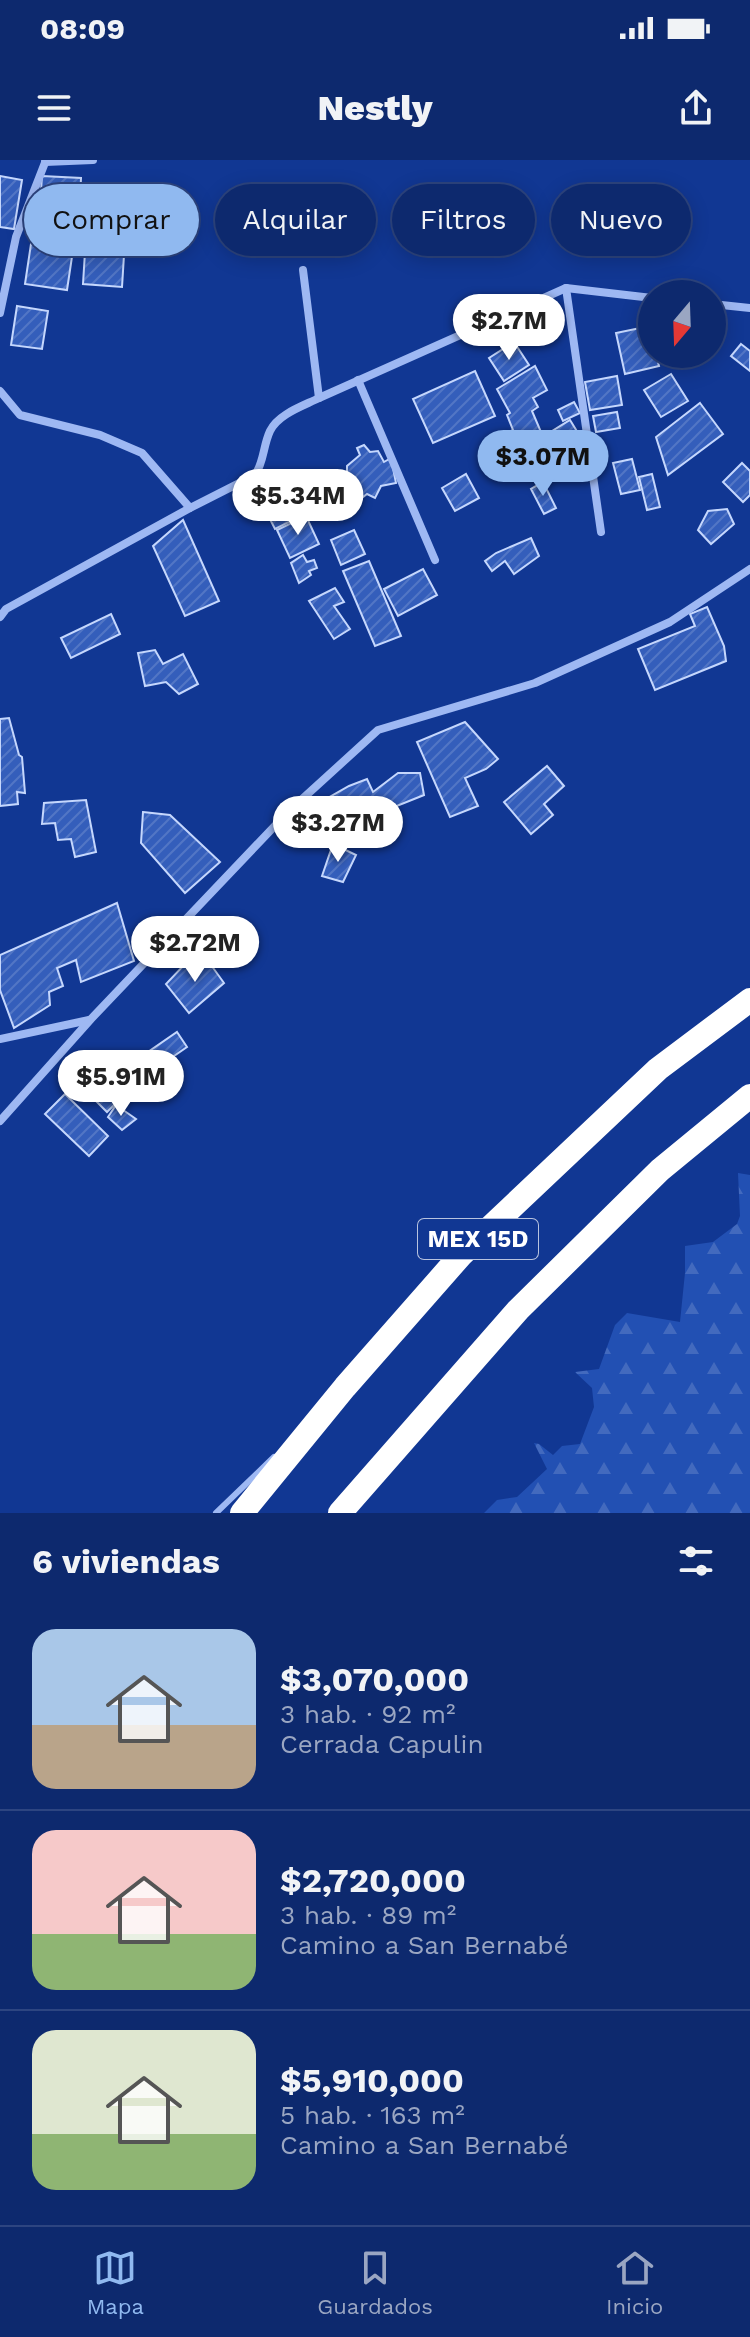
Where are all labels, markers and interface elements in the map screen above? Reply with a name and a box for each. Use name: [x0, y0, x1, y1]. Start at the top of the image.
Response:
text: 08:09: [40, 11, 125, 46]
icon: menu: [32, 86, 76, 130]
icon: share: [674, 86, 718, 130]
text: Nestly: [317, 87, 433, 129]
chip: Comprar: [24, 184, 199, 256]
chip: Alquilar: [215, 184, 376, 256]
chip: Filtros: [392, 184, 535, 256]
chip: Nuevo: [551, 184, 691, 256]
north arrow: [638, 280, 726, 368]
map controls: [638, 280, 726, 368]
pin: $2.7M: [453, 294, 565, 362]
text: $2.7M: [471, 305, 547, 335]
pin: $3.07M: [478, 430, 608, 498]
text: $3.07M: [496, 441, 590, 471]
pin: $5.34M: [233, 469, 363, 537]
text: $5.34M: [250, 480, 346, 510]
pin: $3.27M: [273, 796, 403, 864]
text: $3.27M: [291, 807, 385, 837]
pin: $2.72M: [130, 916, 260, 984]
text: $2.72M: [149, 927, 241, 957]
pin: $5.91M: [56, 1050, 186, 1118]
text: $5.91M: [76, 1061, 166, 1091]
road number: MEX 15D: [418, 1219, 538, 1259]
icon: filters: [674, 1539, 718, 1583]
text: 6 viviendas: [32, 1541, 220, 1581]
text: $3,070,000: [280, 1659, 469, 1699]
icon: home: [96, 1661, 192, 1757]
text: 3 hab. · 92 m²: [280, 1699, 455, 1729]
text: Cerrada Capulin: [280, 1729, 484, 1759]
text: $2,720,000: [280, 1860, 466, 1900]
icon: home: [96, 1862, 192, 1958]
text: 3 hab. · 89 m²: [280, 1900, 456, 1930]
text: Camino a San Bernabé: [280, 1930, 569, 1960]
text: $5,910,000: [280, 2060, 464, 2100]
icon: home: [96, 2062, 192, 2158]
text: 5 hab. · 163 m²: [280, 2100, 465, 2130]
text: Camino a San Bernabé: [280, 2130, 569, 2160]
tab: Mapa: [87, 2246, 144, 2319]
tab: Guardados: [317, 2246, 433, 2319]
tab: Inicio: [606, 2246, 663, 2319]

